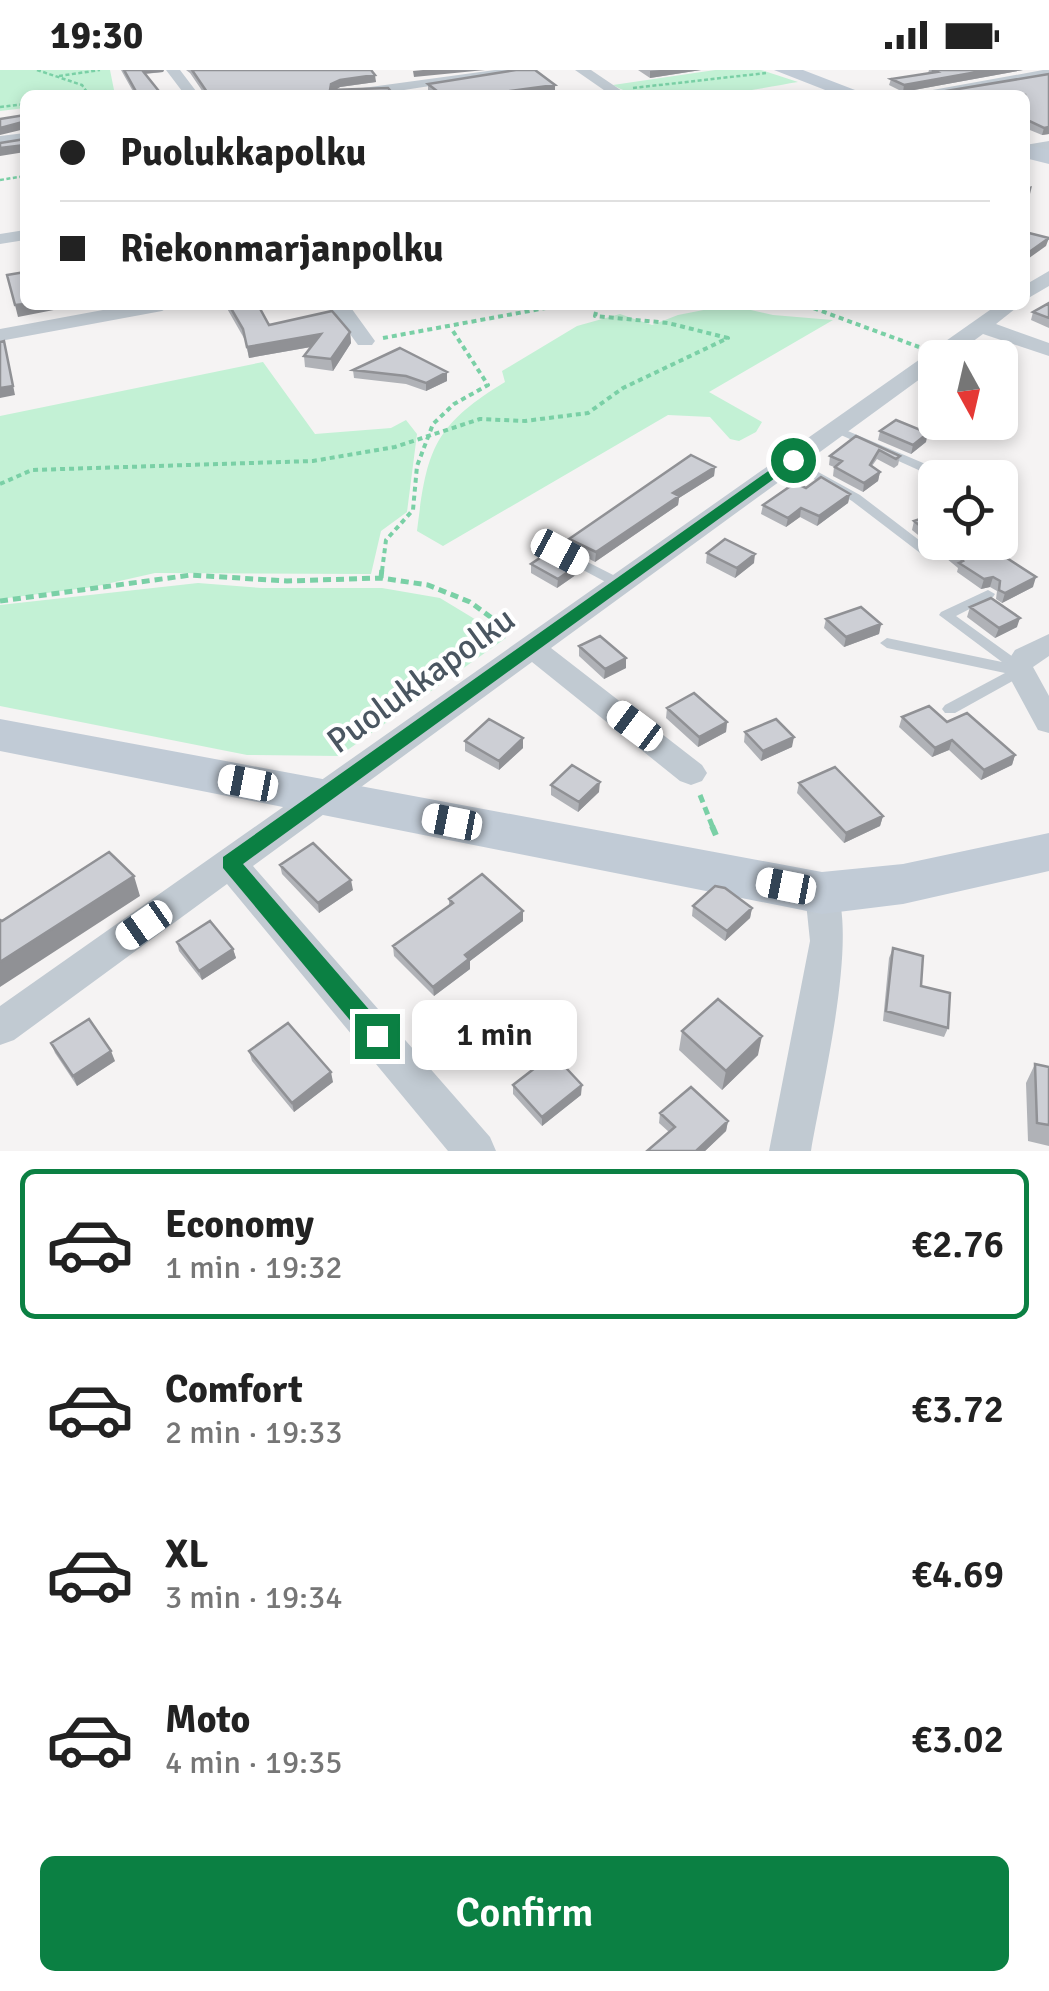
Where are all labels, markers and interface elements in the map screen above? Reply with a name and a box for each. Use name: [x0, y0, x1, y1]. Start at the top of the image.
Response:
text: 19:30: [50, 12, 143, 59]
text: Puolukkapolku: [120, 129, 366, 176]
text: Riekonmarjanpolku: [120, 225, 444, 272]
north arrow: [918, 340, 1018, 440]
map controls: [918, 340, 1018, 560]
route start: [771, 438, 816, 483]
button: locate: [918, 460, 1018, 560]
car: [526, 525, 594, 579]
street label: Puolukkapolku: [319, 597, 523, 763]
car: [602, 696, 668, 756]
car: [216, 763, 280, 803]
car: [420, 802, 484, 842]
car: [754, 866, 818, 906]
car: [111, 896, 177, 954]
callout: 1 min: [412, 1001, 577, 1071]
route end: [355, 1014, 400, 1059]
text: 1 min: [456, 1015, 533, 1054]
icon: car: [45, 1199, 135, 1289]
text: Economy: [165, 1201, 314, 1248]
text: €2.76: [911, 1221, 1004, 1268]
text: 1 min · 19:32: [165, 1248, 343, 1287]
icon: car: [45, 1364, 135, 1454]
text: Comfort: [165, 1366, 303, 1413]
text: €3.72: [911, 1386, 1004, 1433]
text: 2 min · 19:33: [165, 1413, 343, 1452]
icon: car: [45, 1529, 135, 1619]
text: XL: [165, 1531, 208, 1578]
text: €4.69: [911, 1551, 1004, 1598]
text: 3 min · 19:34: [165, 1578, 343, 1617]
icon: car: [45, 1694, 135, 1784]
text: Moto: [165, 1696, 250, 1743]
text: €3.02: [911, 1716, 1004, 1763]
text: 4 min · 19:35: [165, 1743, 343, 1782]
button: Confirm: [40, 1856, 1009, 1971]

